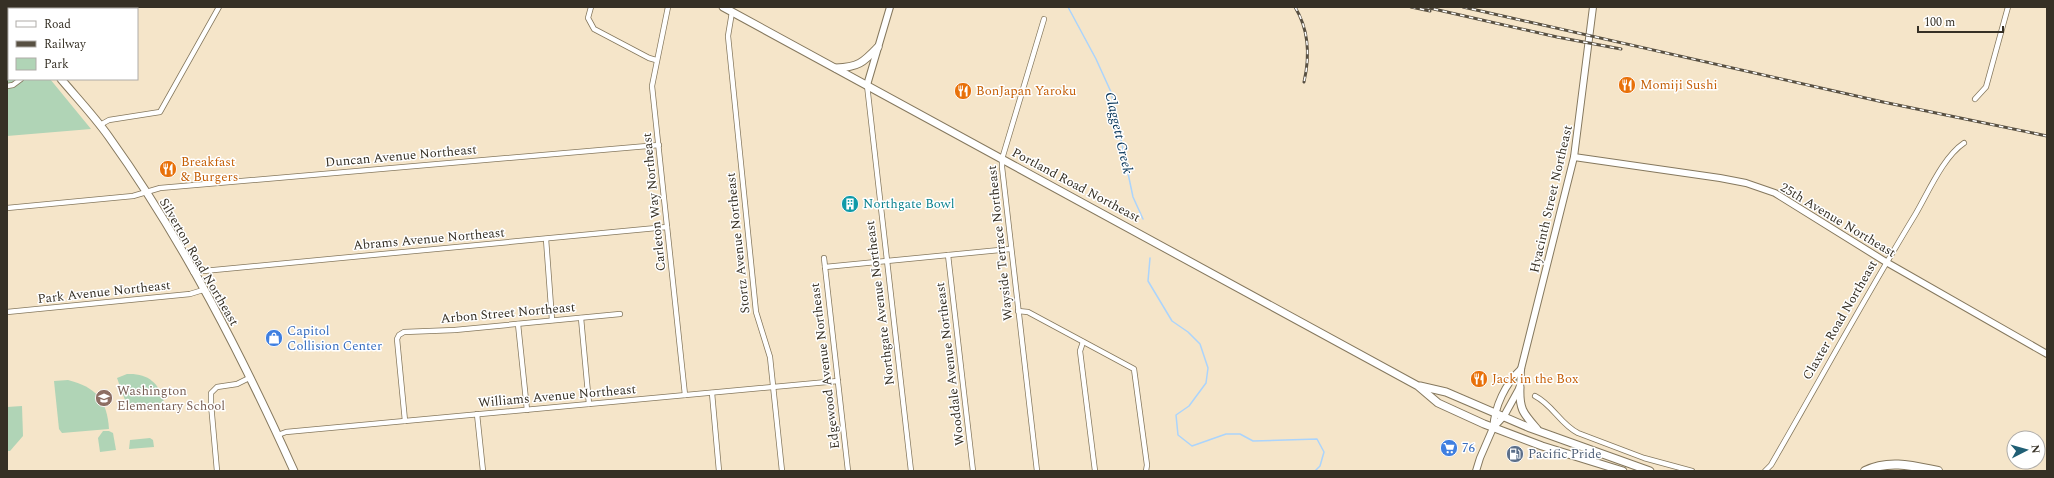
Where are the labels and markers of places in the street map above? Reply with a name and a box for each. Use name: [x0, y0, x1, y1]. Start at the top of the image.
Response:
restaurant icon: Momiji Sushi: [1617, 75, 1637, 95]
place label: Momiji Sushi: [1640, 75, 1717, 95]
restaurant icon: BonJapan Yaroku: [953, 81, 973, 101]
place label: BonJapan Yaroku: [976, 81, 1076, 101]
place label: Breakfast & Burgers: [181, 152, 238, 187]
restaurant icon: Breakfast & Burgers: [158, 159, 178, 179]
building icon: Northgate Bowl: [840, 194, 860, 214]
place label: Northgate Bowl: [863, 194, 955, 214]
place label: Capitol Collision Center: [287, 321, 382, 356]
shop icon: Capitol Collision Center: [264, 328, 284, 348]
restaurant icon: Jack in the Box: [1469, 369, 1489, 389]
place label: Jack in the Box: [1492, 369, 1579, 389]
place label: Washington Elementary School: [117, 381, 225, 416]
school or university icon: Washington Elementary School: [94, 388, 114, 408]
supermarket icon: 76: [1439, 438, 1459, 458]
place label: 76: [1462, 438, 1476, 458]
fuel station icon: Pacific Pride: [1505, 444, 1525, 464]
place label: Pacific Pride: [1528, 444, 1602, 464]

